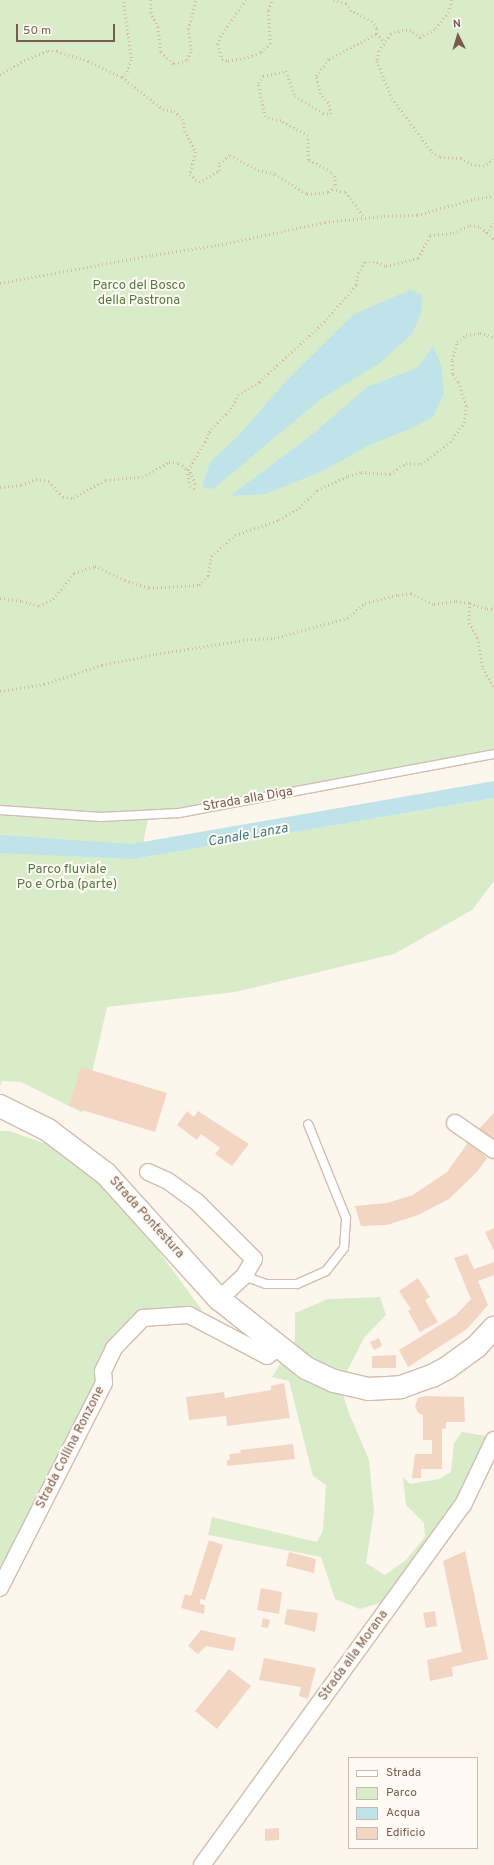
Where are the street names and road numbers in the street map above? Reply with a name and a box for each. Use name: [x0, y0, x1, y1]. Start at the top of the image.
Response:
street label: Strada alla Diga: [202, 784, 294, 816]
street label: Strada Pontestura: [105, 1174, 187, 1262]
street label: Strada Collina Ronzone: [33, 1384, 109, 1512]
street label: Strada alla Morana: [316, 1608, 392, 1704]

